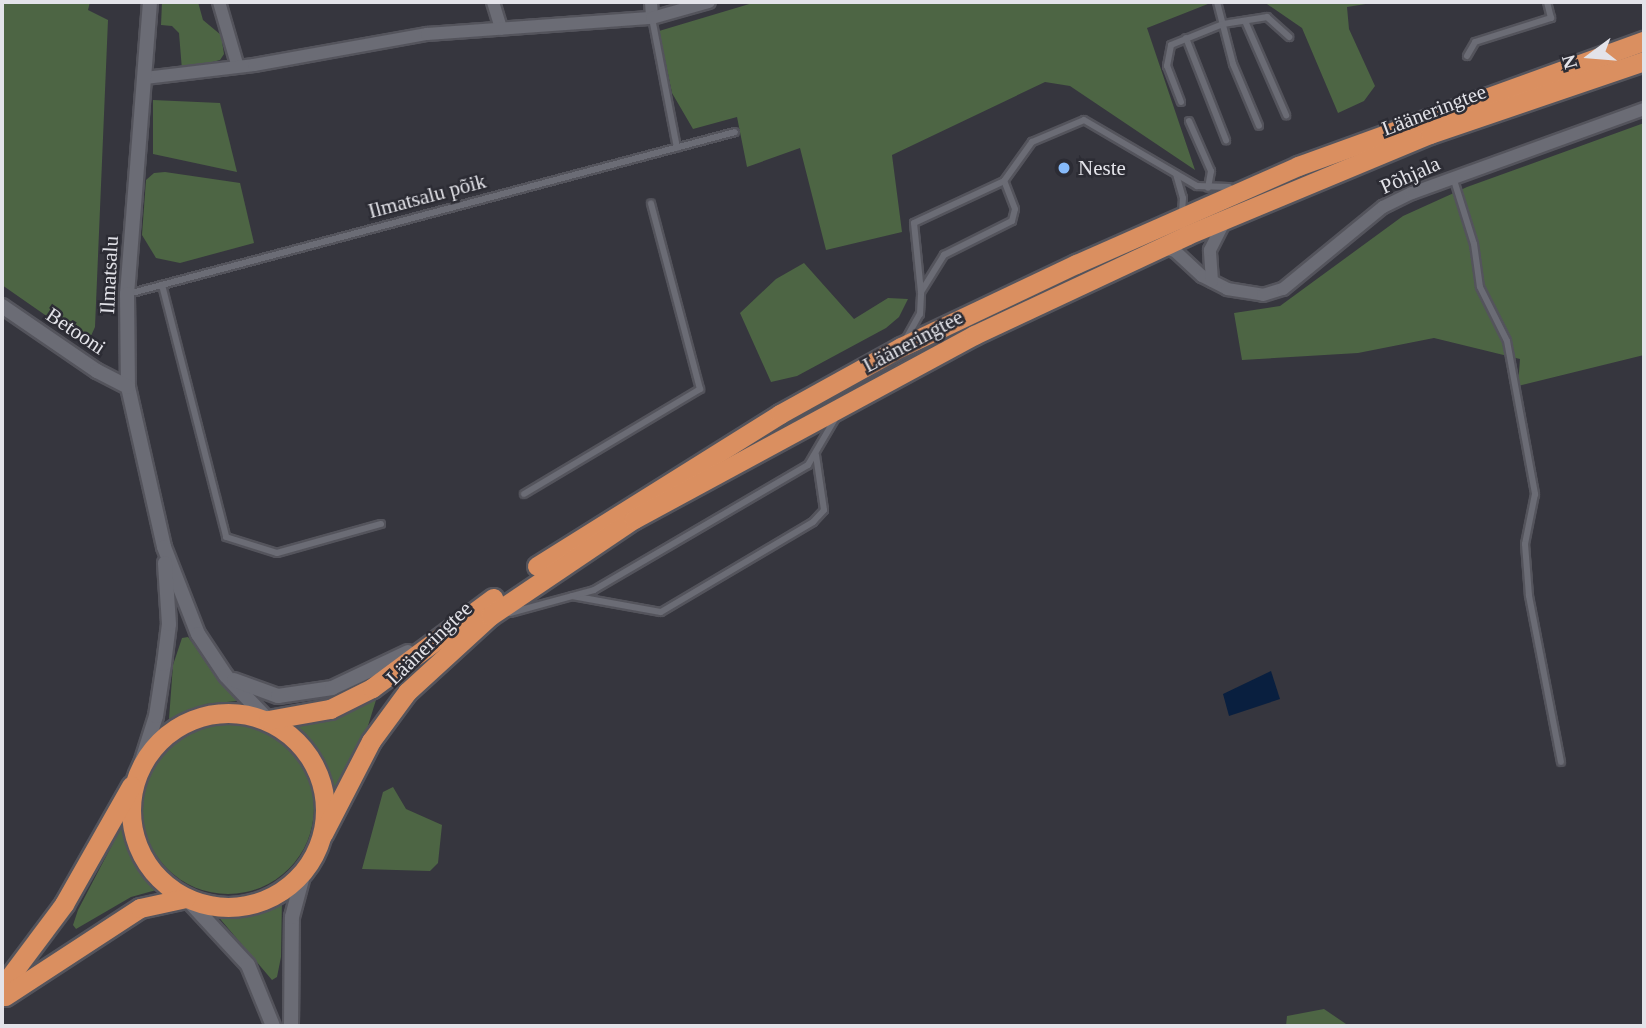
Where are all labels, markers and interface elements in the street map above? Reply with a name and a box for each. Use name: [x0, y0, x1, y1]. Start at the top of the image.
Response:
north arrow: [1555, 21, 1625, 91]
text: N: [1557, 52, 1581, 71]
street label: Lääneringtee: [1378, 79, 1490, 141]
street label: Põhjala: [1376, 151, 1444, 199]
place label: Neste: [1078, 155, 1126, 181]
marker: Neste: [1056, 160, 1072, 176]
street label: Ilmatsalu põik: [365, 168, 489, 224]
street label: Ilmatsalu: [94, 235, 124, 315]
street label: Betooni: [41, 302, 111, 360]
street label: Lääneringtee: [859, 304, 967, 378]
street label: Lääneringtee: [381, 596, 477, 690]

